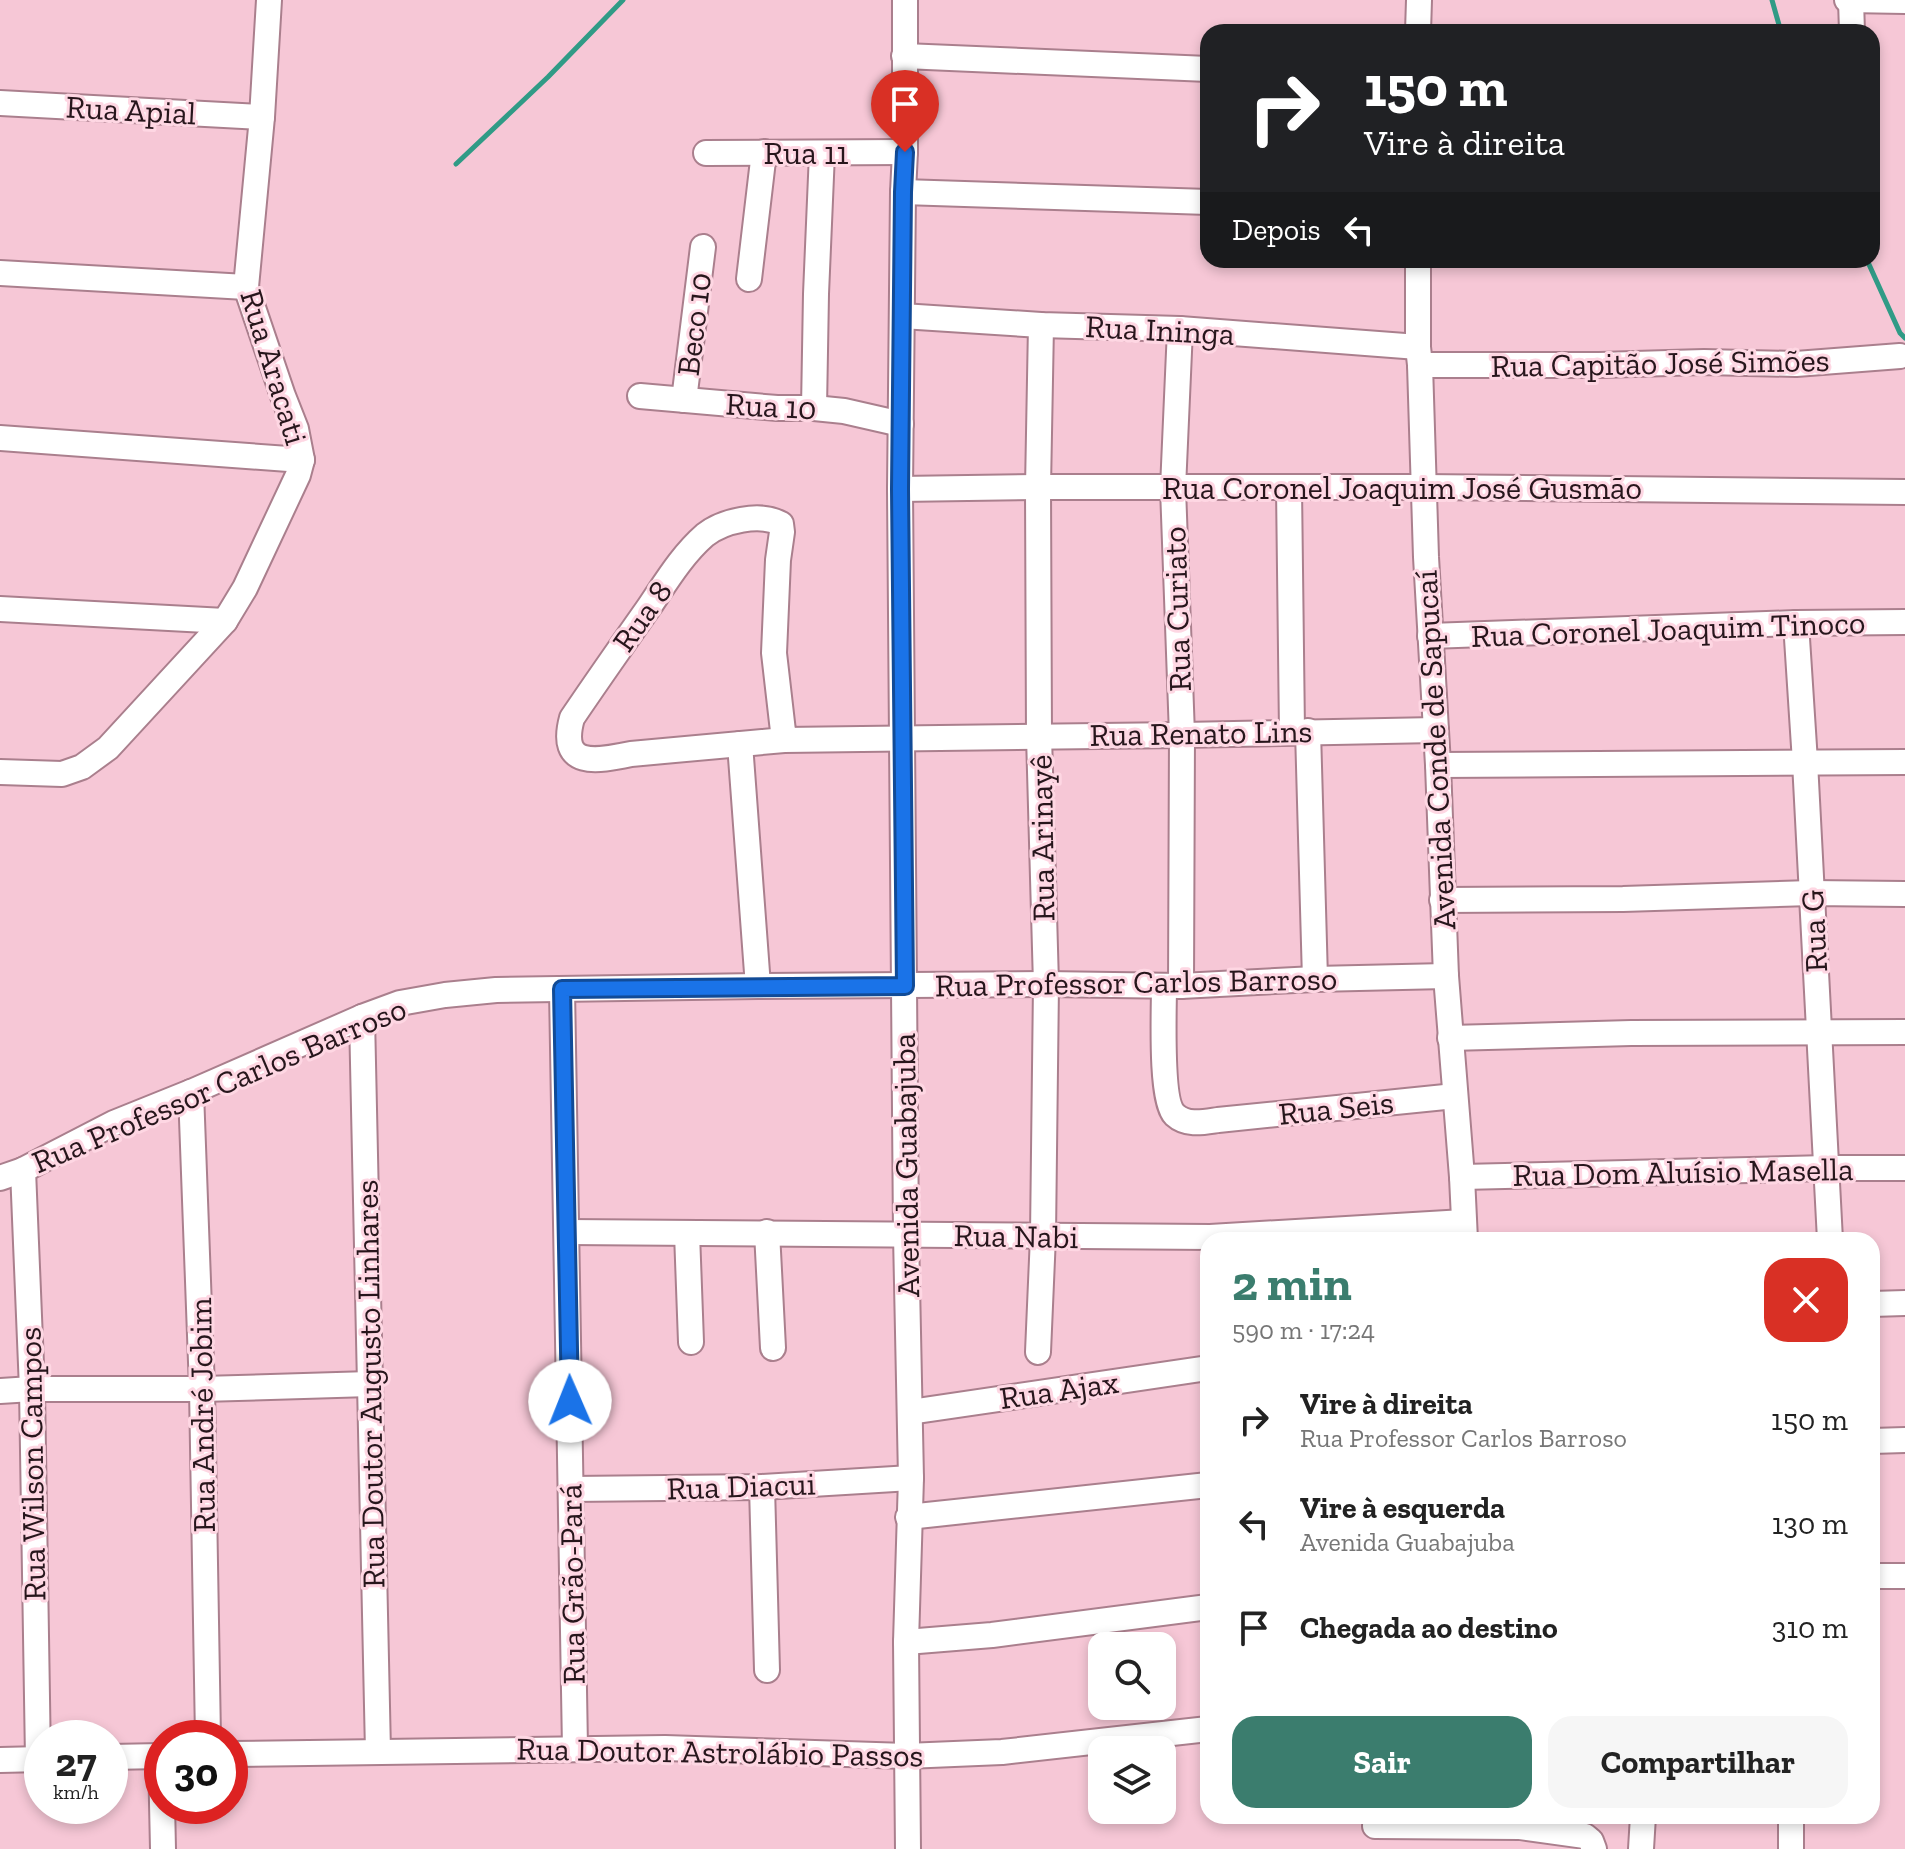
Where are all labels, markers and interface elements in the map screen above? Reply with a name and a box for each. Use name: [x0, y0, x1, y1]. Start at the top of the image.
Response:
text: 150 m: [1364, 53, 1508, 120]
icon: right: [1232, 56, 1336, 160]
pin: [871, 70, 939, 152]
icon: arrive: [883, 82, 927, 126]
street label: Rua Apial: [65, 88, 197, 132]
text: Vire à direita: [1364, 121, 1565, 164]
street label: Rua 11: [763, 134, 849, 172]
icon: left: [1337, 208, 1381, 252]
text: Depois: [1232, 212, 1321, 248]
street label: Beco 10: [669, 270, 719, 378]
street label: Rua Aracati: [232, 285, 316, 449]
street label: Rua Ininga: [1084, 307, 1236, 353]
street label: Rua Capitão José Simões: [1490, 341, 1830, 385]
street label: Rua 10: [724, 385, 818, 427]
street label: Rua Coronel Joaquim José Gusmão: [1162, 469, 1642, 507]
street label: Rua Curiato: [1155, 526, 1199, 692]
street label: Avenida Conde de Sapucaí: [1407, 569, 1463, 931]
street label: Rua 8: [604, 573, 680, 659]
street label: Rua Coronel Joaquim Tinoco: [1470, 603, 1866, 655]
street label: Rua Renato Lins: [1089, 712, 1313, 754]
street label: Rua Arinayê: [1022, 754, 1062, 922]
street label: Rua G: [1793, 889, 1835, 973]
street label: Rua Professor Carlos Barroso: [935, 959, 1337, 1005]
street label: Rua Professor Carlos Barroso: [26, 989, 412, 1181]
street label: Avenida Guabajuba: [885, 1033, 927, 1297]
street label: Rua Seis: [1277, 1083, 1395, 1133]
street label: Rua Dom Aluísio Masella: [1512, 1150, 1854, 1194]
street label: Rua Doutor Augusto Linhares: [347, 1179, 393, 1589]
street label: Rua Nabi: [953, 1216, 1079, 1256]
text: 2 min: [1232, 1255, 1352, 1312]
button: close: [1764, 1258, 1848, 1342]
street label: Rua André Jobim: [181, 1297, 223, 1533]
text: 590 m · 17:24: [1232, 1314, 1375, 1346]
street label: Rua Wilson Campos: [11, 1327, 53, 1601]
position arrow: [528, 1359, 612, 1443]
street label: Rua Ajax: [997, 1363, 1121, 1417]
text: Vire à direita: [1300, 1386, 1473, 1422]
icon: right: [1232, 1398, 1276, 1442]
text: 150 m: [1771, 1402, 1848, 1438]
text: Rua Professor Carlos Barroso: [1300, 1422, 1627, 1454]
street label: Rua Diacui: [666, 1464, 816, 1508]
street label: Rua Grão-Pará: [551, 1483, 593, 1685]
text: Vire à esquerda: [1300, 1490, 1505, 1526]
icon: left: [1232, 1502, 1276, 1546]
text: 130 m: [1772, 1506, 1848, 1542]
text: Avenida Guabajuba: [1300, 1526, 1515, 1558]
icon: arrive: [1232, 1606, 1276, 1650]
text: Chegada ao destino: [1300, 1610, 1558, 1646]
text: 310 m: [1772, 1610, 1848, 1646]
map controls: [1088, 1632, 1176, 1824]
button: search: [1088, 1632, 1176, 1720]
button: Sair: [1232, 1716, 1532, 1808]
button: Compartilhar: [1548, 1716, 1848, 1808]
speed limit sign: 30: [144, 1720, 248, 1824]
street label: Rua Doutor Astrolábio Passos: [516, 1729, 924, 1775]
button: layers: [1088, 1736, 1176, 1824]
text: 27: [55, 1738, 97, 1786]
text: km/h: [53, 1780, 99, 1804]

